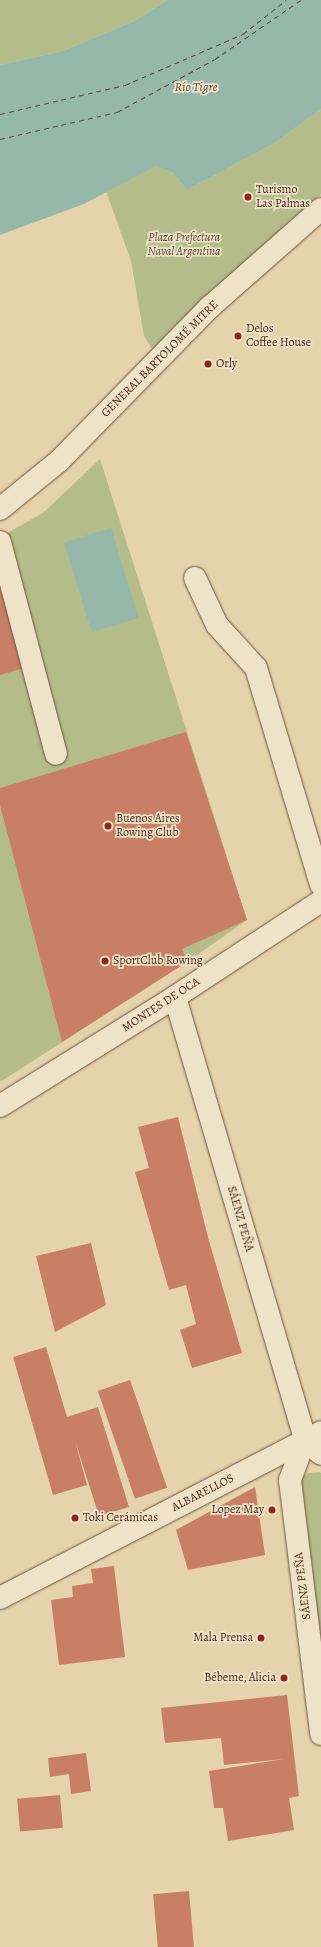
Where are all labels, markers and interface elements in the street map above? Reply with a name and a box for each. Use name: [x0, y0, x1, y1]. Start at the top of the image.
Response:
water label: Río Tigre: [174, 79, 218, 95]
place label: Turismo Las Palmas: [256, 183, 310, 211]
marker: Turismo Las Palmas: [243, 192, 253, 202]
park label: Plaza Prefectura Naval Argentina: [147, 231, 221, 259]
street label: GENERAL BARTOLOMÉ MITRE: [99, 298, 221, 420]
place label: Delos Coffee House: [246, 322, 311, 350]
marker: Delos Coffee House: [233, 331, 243, 341]
place label: Orly: [216, 357, 237, 371]
marker: Orly: [203, 359, 213, 369]
place label: Buenos Aires Rowing Club: [116, 812, 180, 840]
marker: Buenos Aires Rowing Club: [103, 821, 113, 831]
place label: SportClub Rowing: [113, 954, 203, 968]
marker: SportClub Rowing: [100, 956, 110, 966]
street label: MONTES DE OCA: [119, 974, 203, 1036]
street label: SÁENZ PEÑA: [224, 1185, 256, 1253]
street label: ALBARELLOS: [169, 1471, 237, 1515]
place label: Lopez May: [212, 1503, 264, 1517]
marker: Lopez May: [267, 1505, 277, 1515]
place label: Toki Cerámicas: [83, 1511, 158, 1525]
marker: Toki Cerámicas: [70, 1513, 80, 1523]
street label: SÁENZ PEÑA: [292, 1552, 314, 1620]
place label: Mala Prensa: [193, 1631, 253, 1645]
marker: Mala Prensa: [256, 1633, 266, 1643]
place label: Bébeme, Alicia: [204, 1671, 276, 1685]
marker: Bébeme, Alicia: [279, 1673, 289, 1683]

